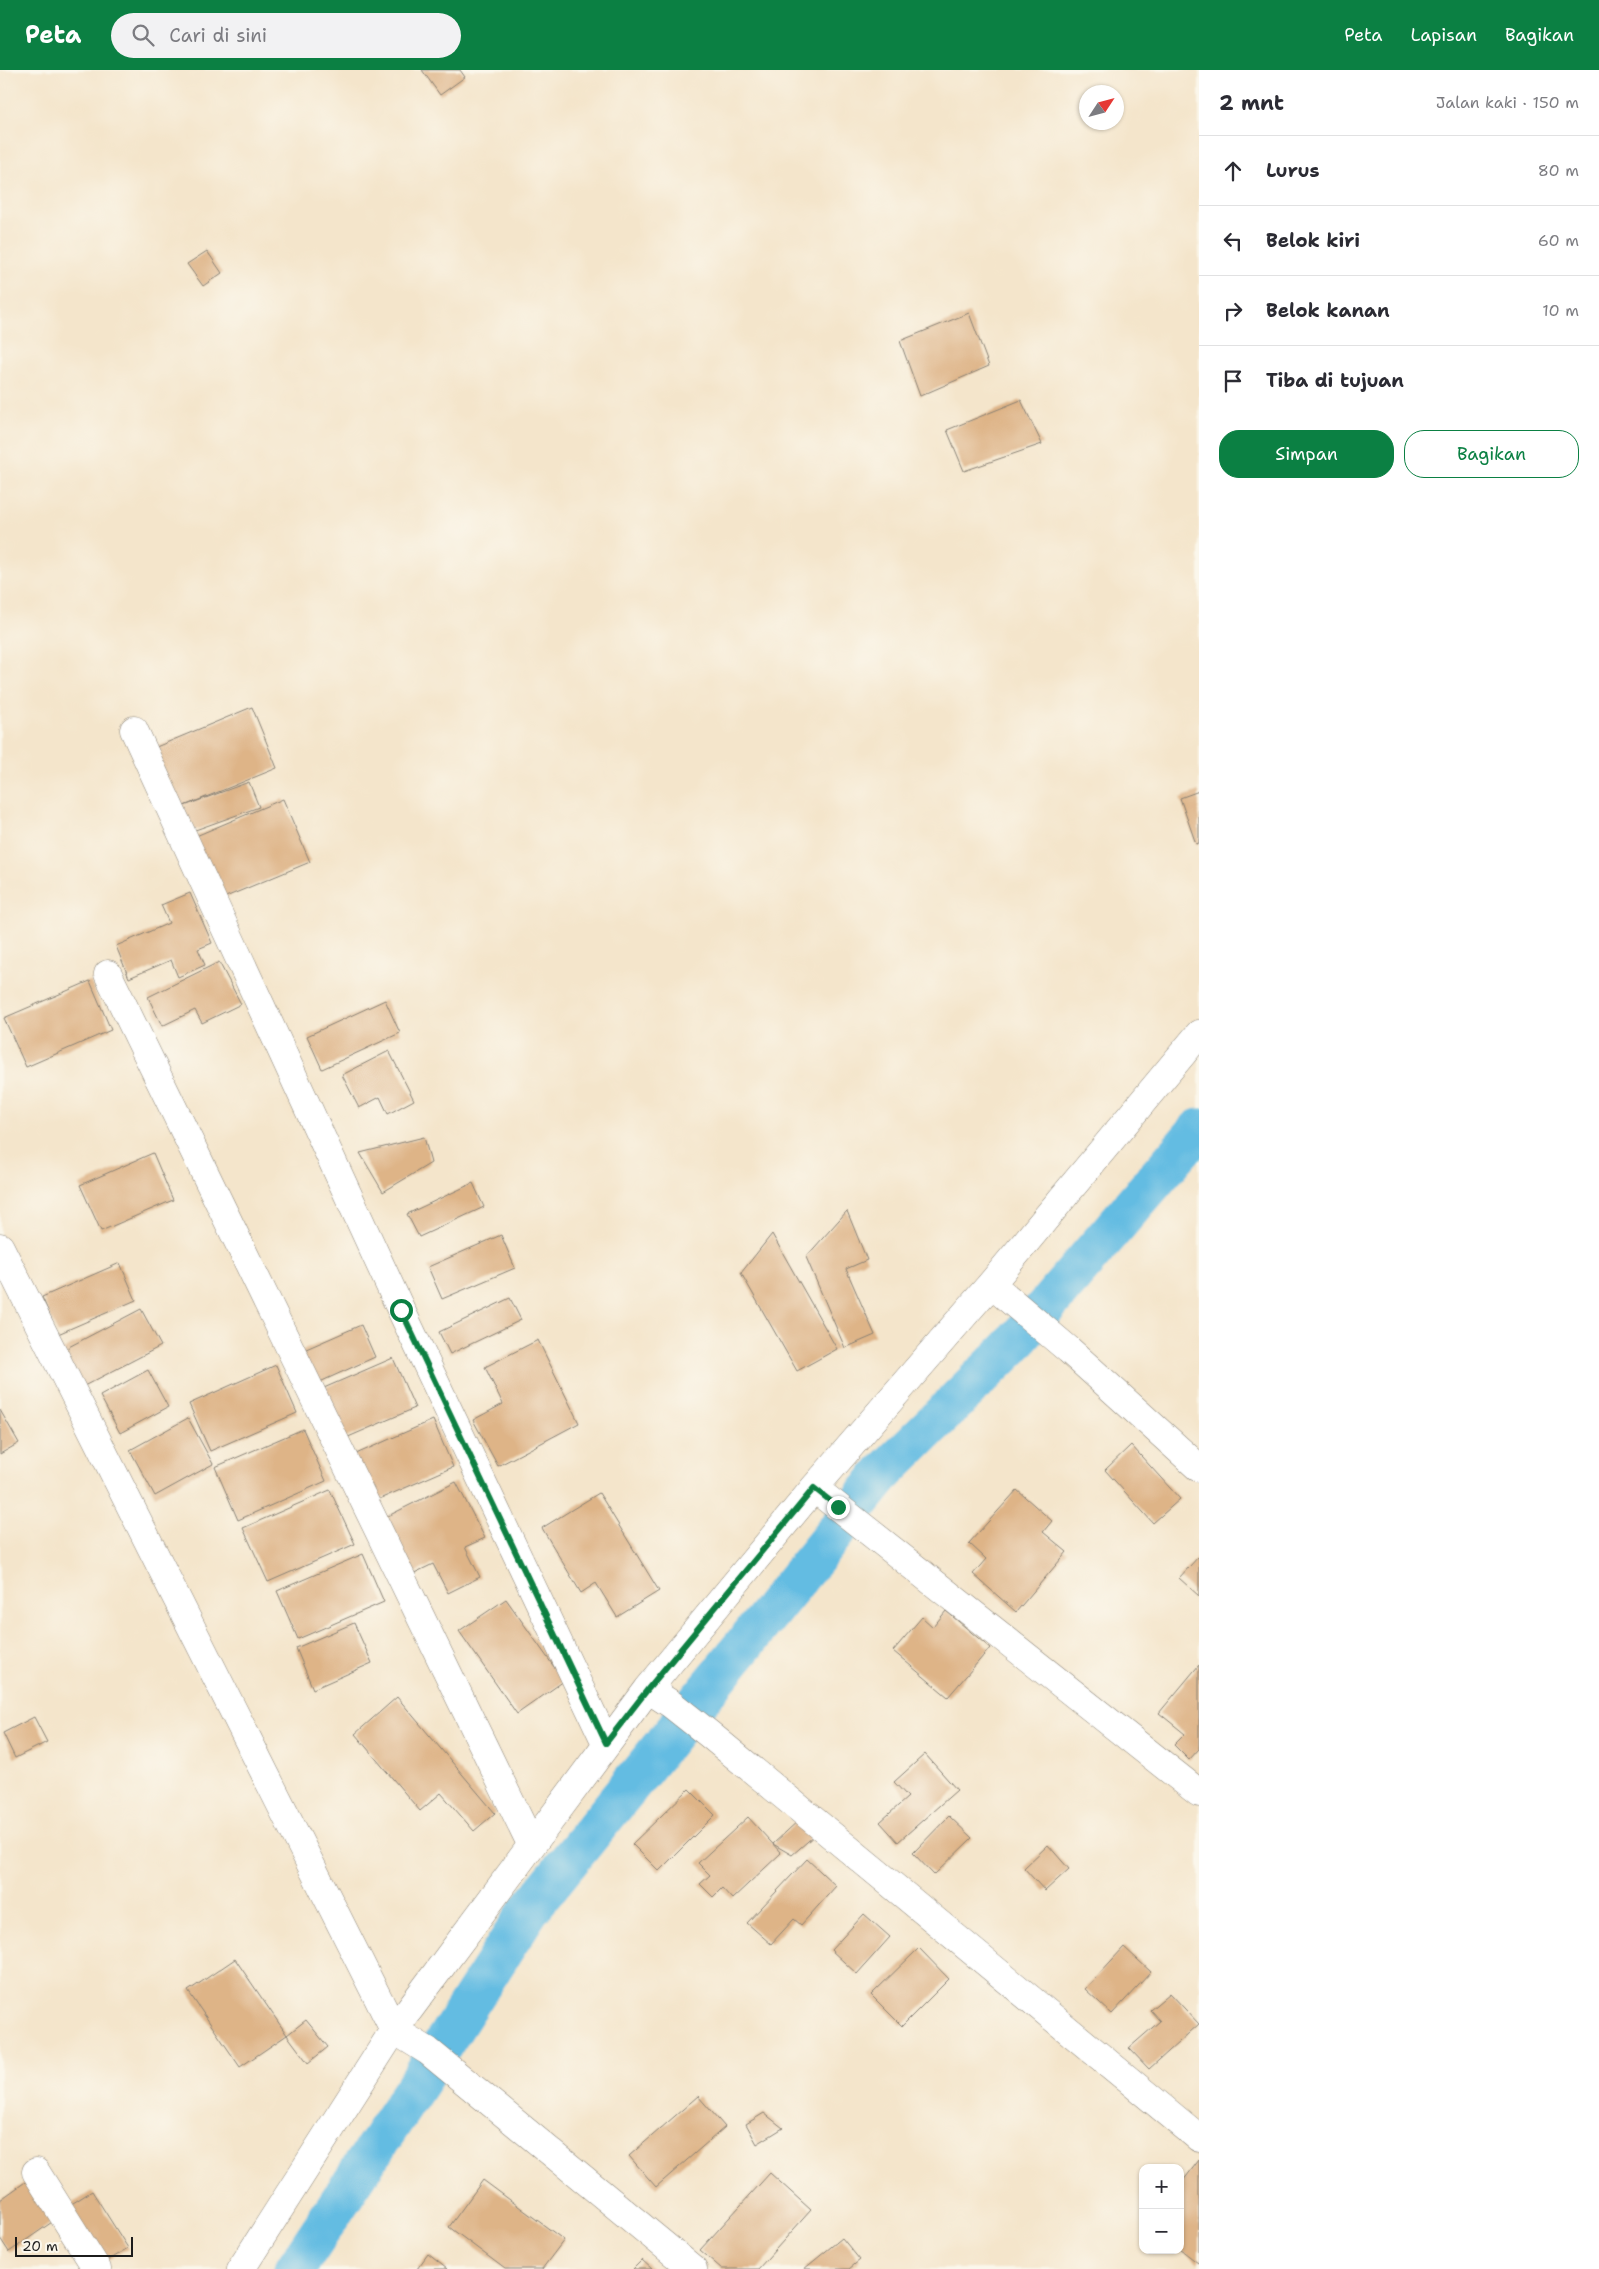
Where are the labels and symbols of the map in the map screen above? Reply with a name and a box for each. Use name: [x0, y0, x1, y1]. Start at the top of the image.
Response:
north arrow: [1079, 85, 1124, 130]
route start: [390, 1299, 413, 1322]
route end: [827, 1496, 850, 1519]
scale bar: [15, 2234, 132, 2257]

